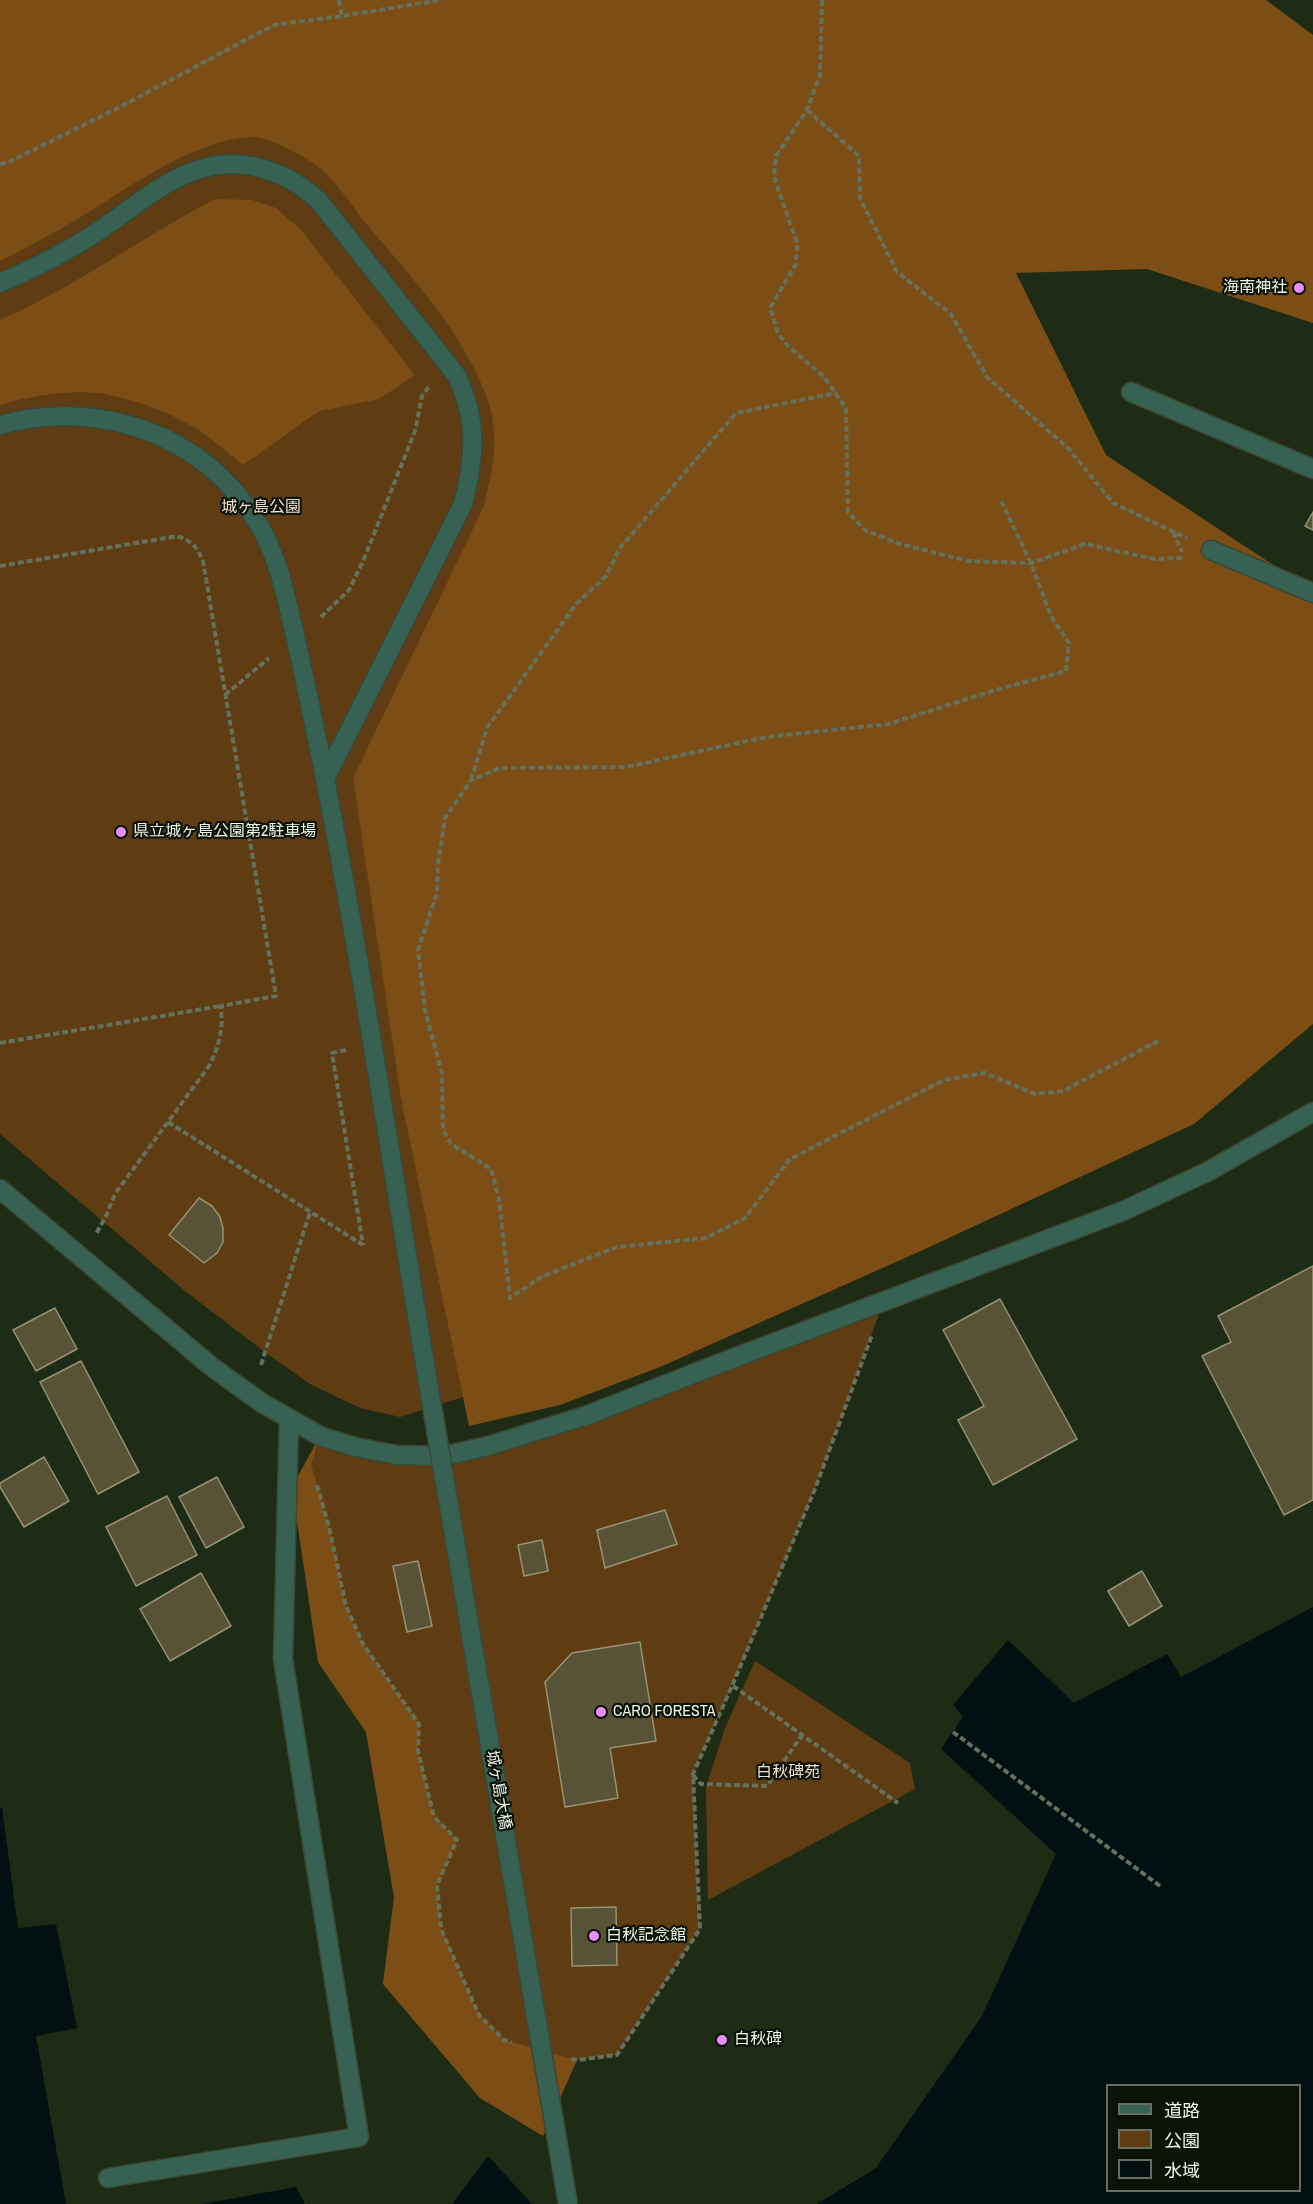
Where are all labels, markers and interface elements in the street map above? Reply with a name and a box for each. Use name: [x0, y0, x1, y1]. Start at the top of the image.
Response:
place label: 海南神社: [1223, 278, 1287, 298]
marker: 海南神社: [1292, 281, 1306, 295]
park label: 城ヶ島公園: [221, 498, 301, 518]
place label: 県立城ヶ島公園第2駐車場: [133, 822, 316, 842]
marker: 県立城ヶ島公園第2駐車場: [114, 825, 128, 839]
place label: CARO FORESTA: [613, 1702, 716, 1722]
marker: CARO FORESTA: [594, 1705, 608, 1719]
street label: 城ヶ島大橋: [482, 1749, 514, 1831]
park label: 白秋碑苑: [756, 1763, 820, 1783]
place label: 白秋記念館: [606, 1926, 686, 1946]
marker: 白秋記念館: [587, 1929, 601, 1943]
place label: 白秋碑: [734, 2030, 782, 2050]
marker: 白秋碑: [715, 2033, 729, 2047]
legend: [1106, 2084, 1301, 2192]
text: 道路: [1164, 2098, 1200, 2123]
text: 公園: [1164, 2128, 1200, 2153]
text: 水域: [1164, 2158, 1200, 2183]

